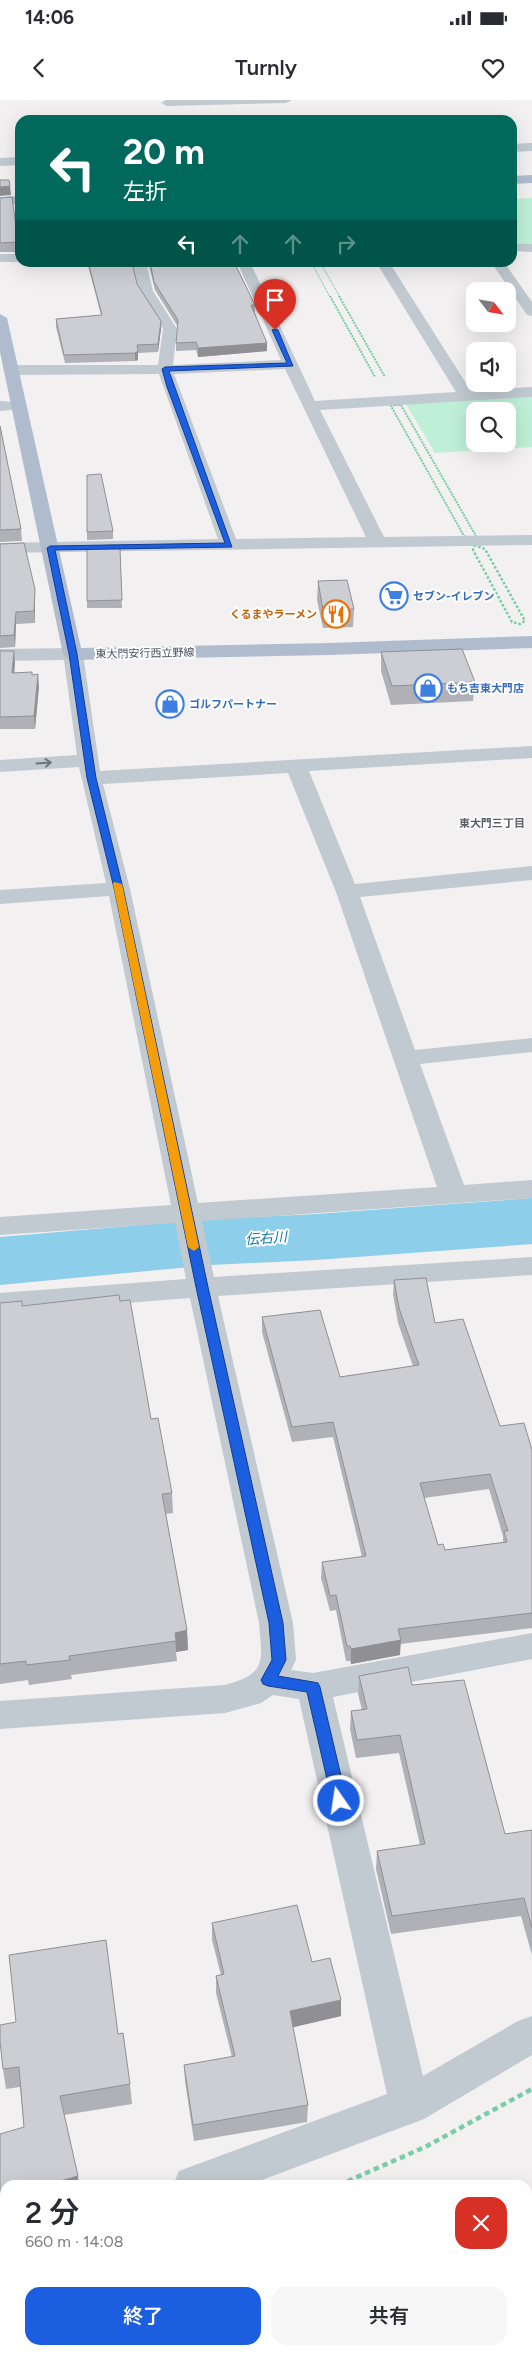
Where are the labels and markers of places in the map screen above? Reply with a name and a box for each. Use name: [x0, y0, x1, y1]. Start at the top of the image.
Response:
pin: [254, 279, 296, 330]
supermarket icon: セブン-イレブン: [379, 581, 409, 611]
place label: セブン-イレブン: [413, 590, 495, 603]
restaurant icon: くるまやラーメン: [321, 599, 351, 629]
place label: くるまやラーメン: [230, 608, 317, 621]
shop icon: もち吉東大門店: [413, 673, 443, 703]
place label: もち吉東大門店: [447, 682, 524, 695]
shop icon: ゴルフパートナー: [155, 689, 185, 719]
place label: ゴルフパートナー: [189, 698, 277, 711]

